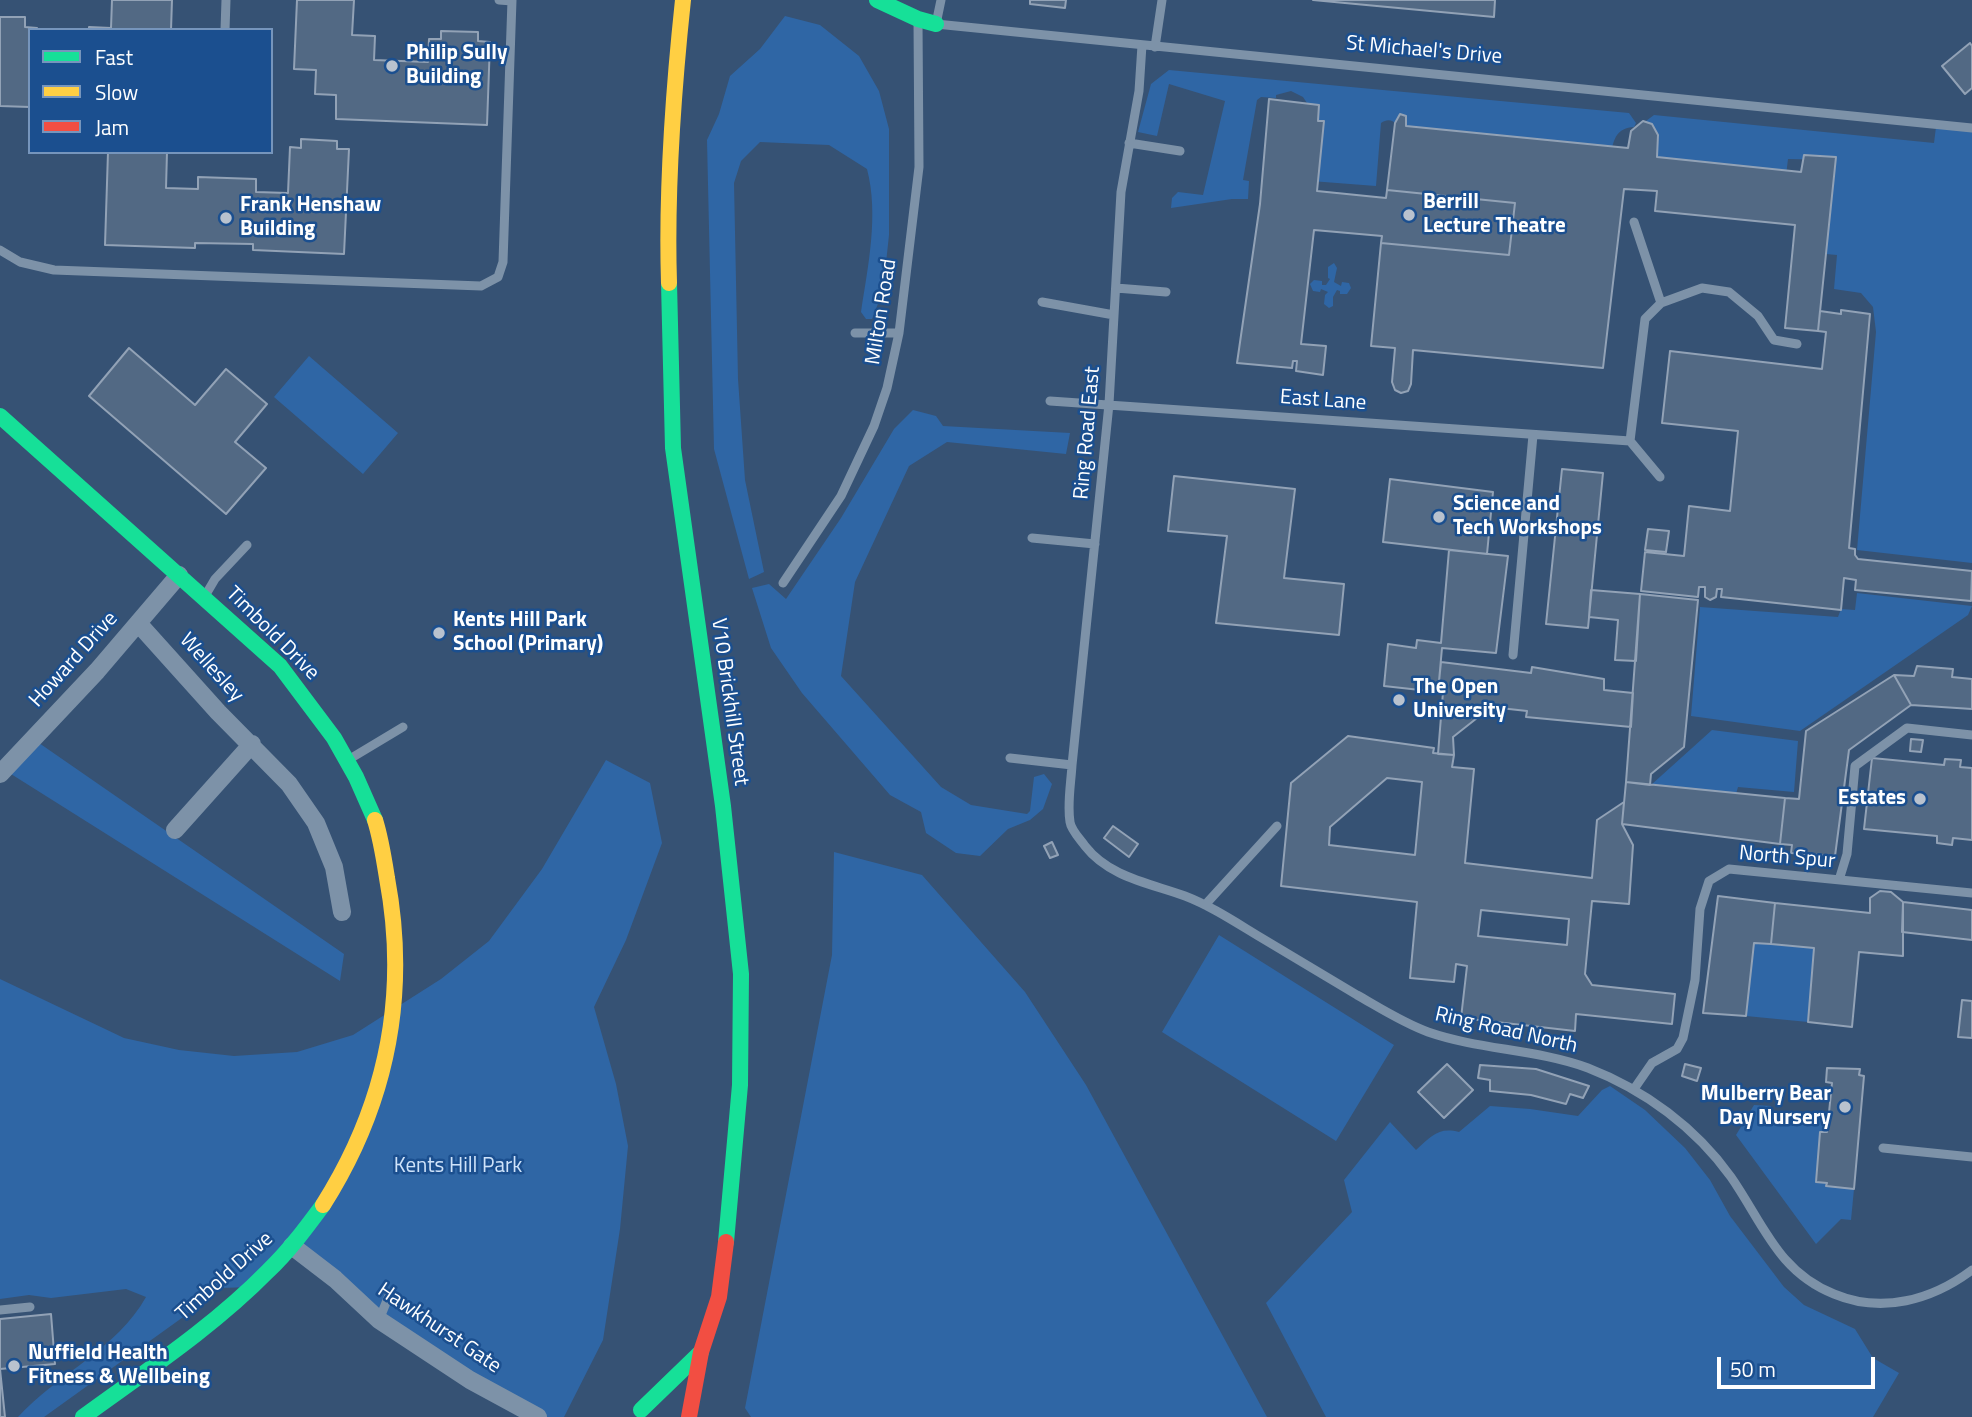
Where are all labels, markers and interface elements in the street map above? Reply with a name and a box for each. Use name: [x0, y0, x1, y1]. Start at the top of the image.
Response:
legend: [28, 28, 273, 154]
street label: St Michael's Drive: [1345, 32, 1503, 70]
text: Fast: [95, 41, 133, 73]
place label: Philip Sully Building: [406, 41, 507, 91]
marker: Philip Sully Building: [384, 58, 400, 74]
text: Slow: [95, 76, 138, 108]
text: Jam: [95, 111, 129, 143]
place label: Berrill Lecture Theatre: [1423, 190, 1566, 240]
place label: Frank Henshaw Building: [240, 193, 381, 243]
marker: Berrill Lecture Theatre: [1401, 207, 1417, 223]
marker: Frank Henshaw Building: [218, 210, 234, 226]
street label: Milton Road: [861, 257, 903, 367]
street label: Ring Road East: [1070, 365, 1106, 501]
street label: East Lane: [1279, 385, 1367, 417]
place label: Science and Tech Workshops: [1453, 492, 1602, 542]
marker: Science and Tech Workshops: [1431, 509, 1447, 525]
street label: Timbold Drive: [220, 582, 324, 686]
street label: Howard Drive: [24, 607, 124, 713]
place label: Kents Hill Park School (Primary): [453, 608, 603, 658]
street label: V10 Brickhill Street: [705, 617, 753, 787]
marker: Kents Hill Park School (Primary): [431, 625, 447, 641]
street label: Wellesley: [173, 628, 249, 708]
place label: The Open University: [1413, 675, 1506, 725]
marker: The Open University: [1391, 692, 1407, 708]
place label: Estates: [1838, 786, 1906, 812]
marker: Estates: [1912, 791, 1928, 807]
street label: North Spur: [1738, 841, 1836, 875]
street label: Ring Road North: [1432, 1002, 1580, 1060]
place label: Mulberry Bear Day Nursery: [1701, 1082, 1831, 1132]
marker: Mulberry Bear Day Nursery: [1837, 1099, 1853, 1115]
park label: Kents Hill Park: [394, 1154, 522, 1180]
street label: Timbold Drive: [171, 1227, 279, 1327]
street label: Hawkhurst Gate: [372, 1278, 506, 1380]
place label: Nuffield Health Fitness & Wellbeing: [28, 1341, 210, 1391]
scale bar: [1720, 1344, 1878, 1388]
text: 50 m: [1730, 1353, 1776, 1385]
marker: Nuffield Health Fitness & Wellbeing: [6, 1358, 22, 1374]

